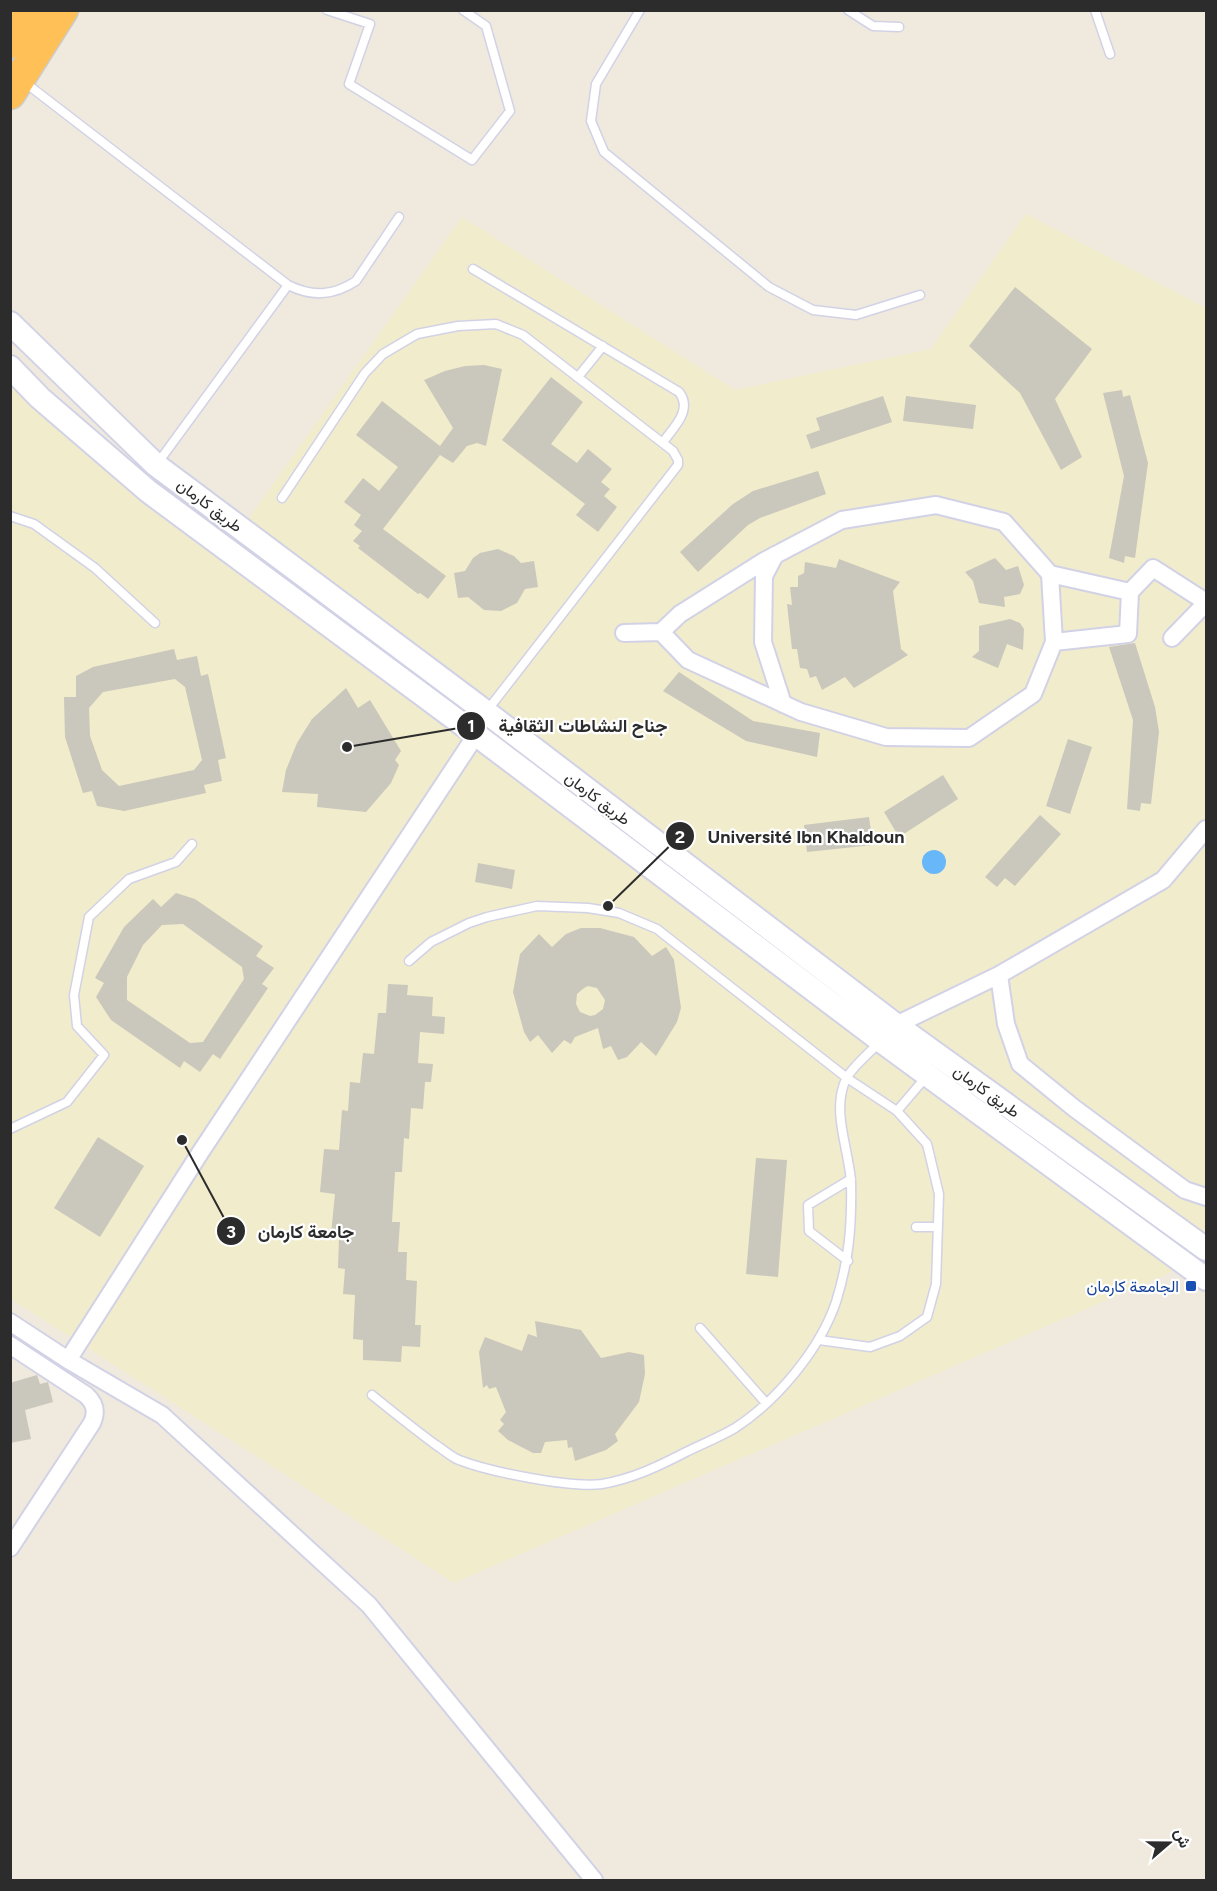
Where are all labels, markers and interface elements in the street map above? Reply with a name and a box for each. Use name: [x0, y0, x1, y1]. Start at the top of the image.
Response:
street label: طريق كارمان: [173, 475, 246, 537]
callout: جناح النشاطات الثقافية: [456, 708, 679, 744]
text: 1: [467, 715, 475, 737]
text: جناح النشاطات الثقافية: [499, 715, 667, 738]
street label: طريق كارمان: [561, 768, 634, 830]
callout: Université Ibn Khaldoun: [665, 818, 916, 854]
text: 2: [675, 826, 685, 848]
text: Université Ibn Khaldoun: [708, 826, 904, 848]
street label: طريق كارمان: [949, 1061, 1023, 1123]
callout: جامعة كارمان: [216, 1213, 367, 1249]
text: 3: [226, 1221, 236, 1243]
text: جامعة كارمان: [258, 1221, 354, 1243]
place label: الجامعة كارمان: [1087, 1277, 1179, 1297]
marker: الجامعة كارمان: [1184, 1279, 1198, 1293]
north arrow: [1139, 1813, 1199, 1873]
text: ش: [1170, 1826, 1195, 1850]

